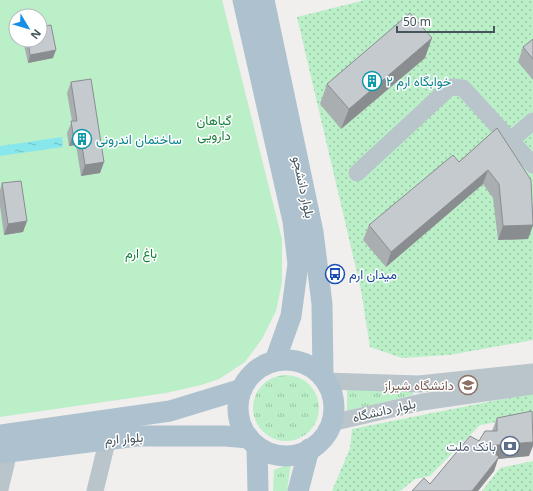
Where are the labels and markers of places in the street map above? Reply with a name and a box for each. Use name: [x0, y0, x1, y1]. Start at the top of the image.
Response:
building icon: خوابگاه ارم ۲: [361, 70, 383, 92]
place label: خوابگاه ارم ۲: [386, 72, 451, 90]
building icon: ساختمان اندرونی: [71, 128, 93, 150]
place label: ساختمان اندرونی: [96, 130, 182, 148]
bus stop icon: میدان ارم: [324, 263, 346, 285]
place label: میدان ارم: [349, 265, 397, 283]
school or university icon: دانشگاه شیراز: [457, 374, 479, 396]
place label: دانشگاه شیراز: [383, 376, 454, 394]
bank icon: بانک ملت: [499, 435, 521, 457]
place label: بانک ملت: [446, 437, 496, 455]

